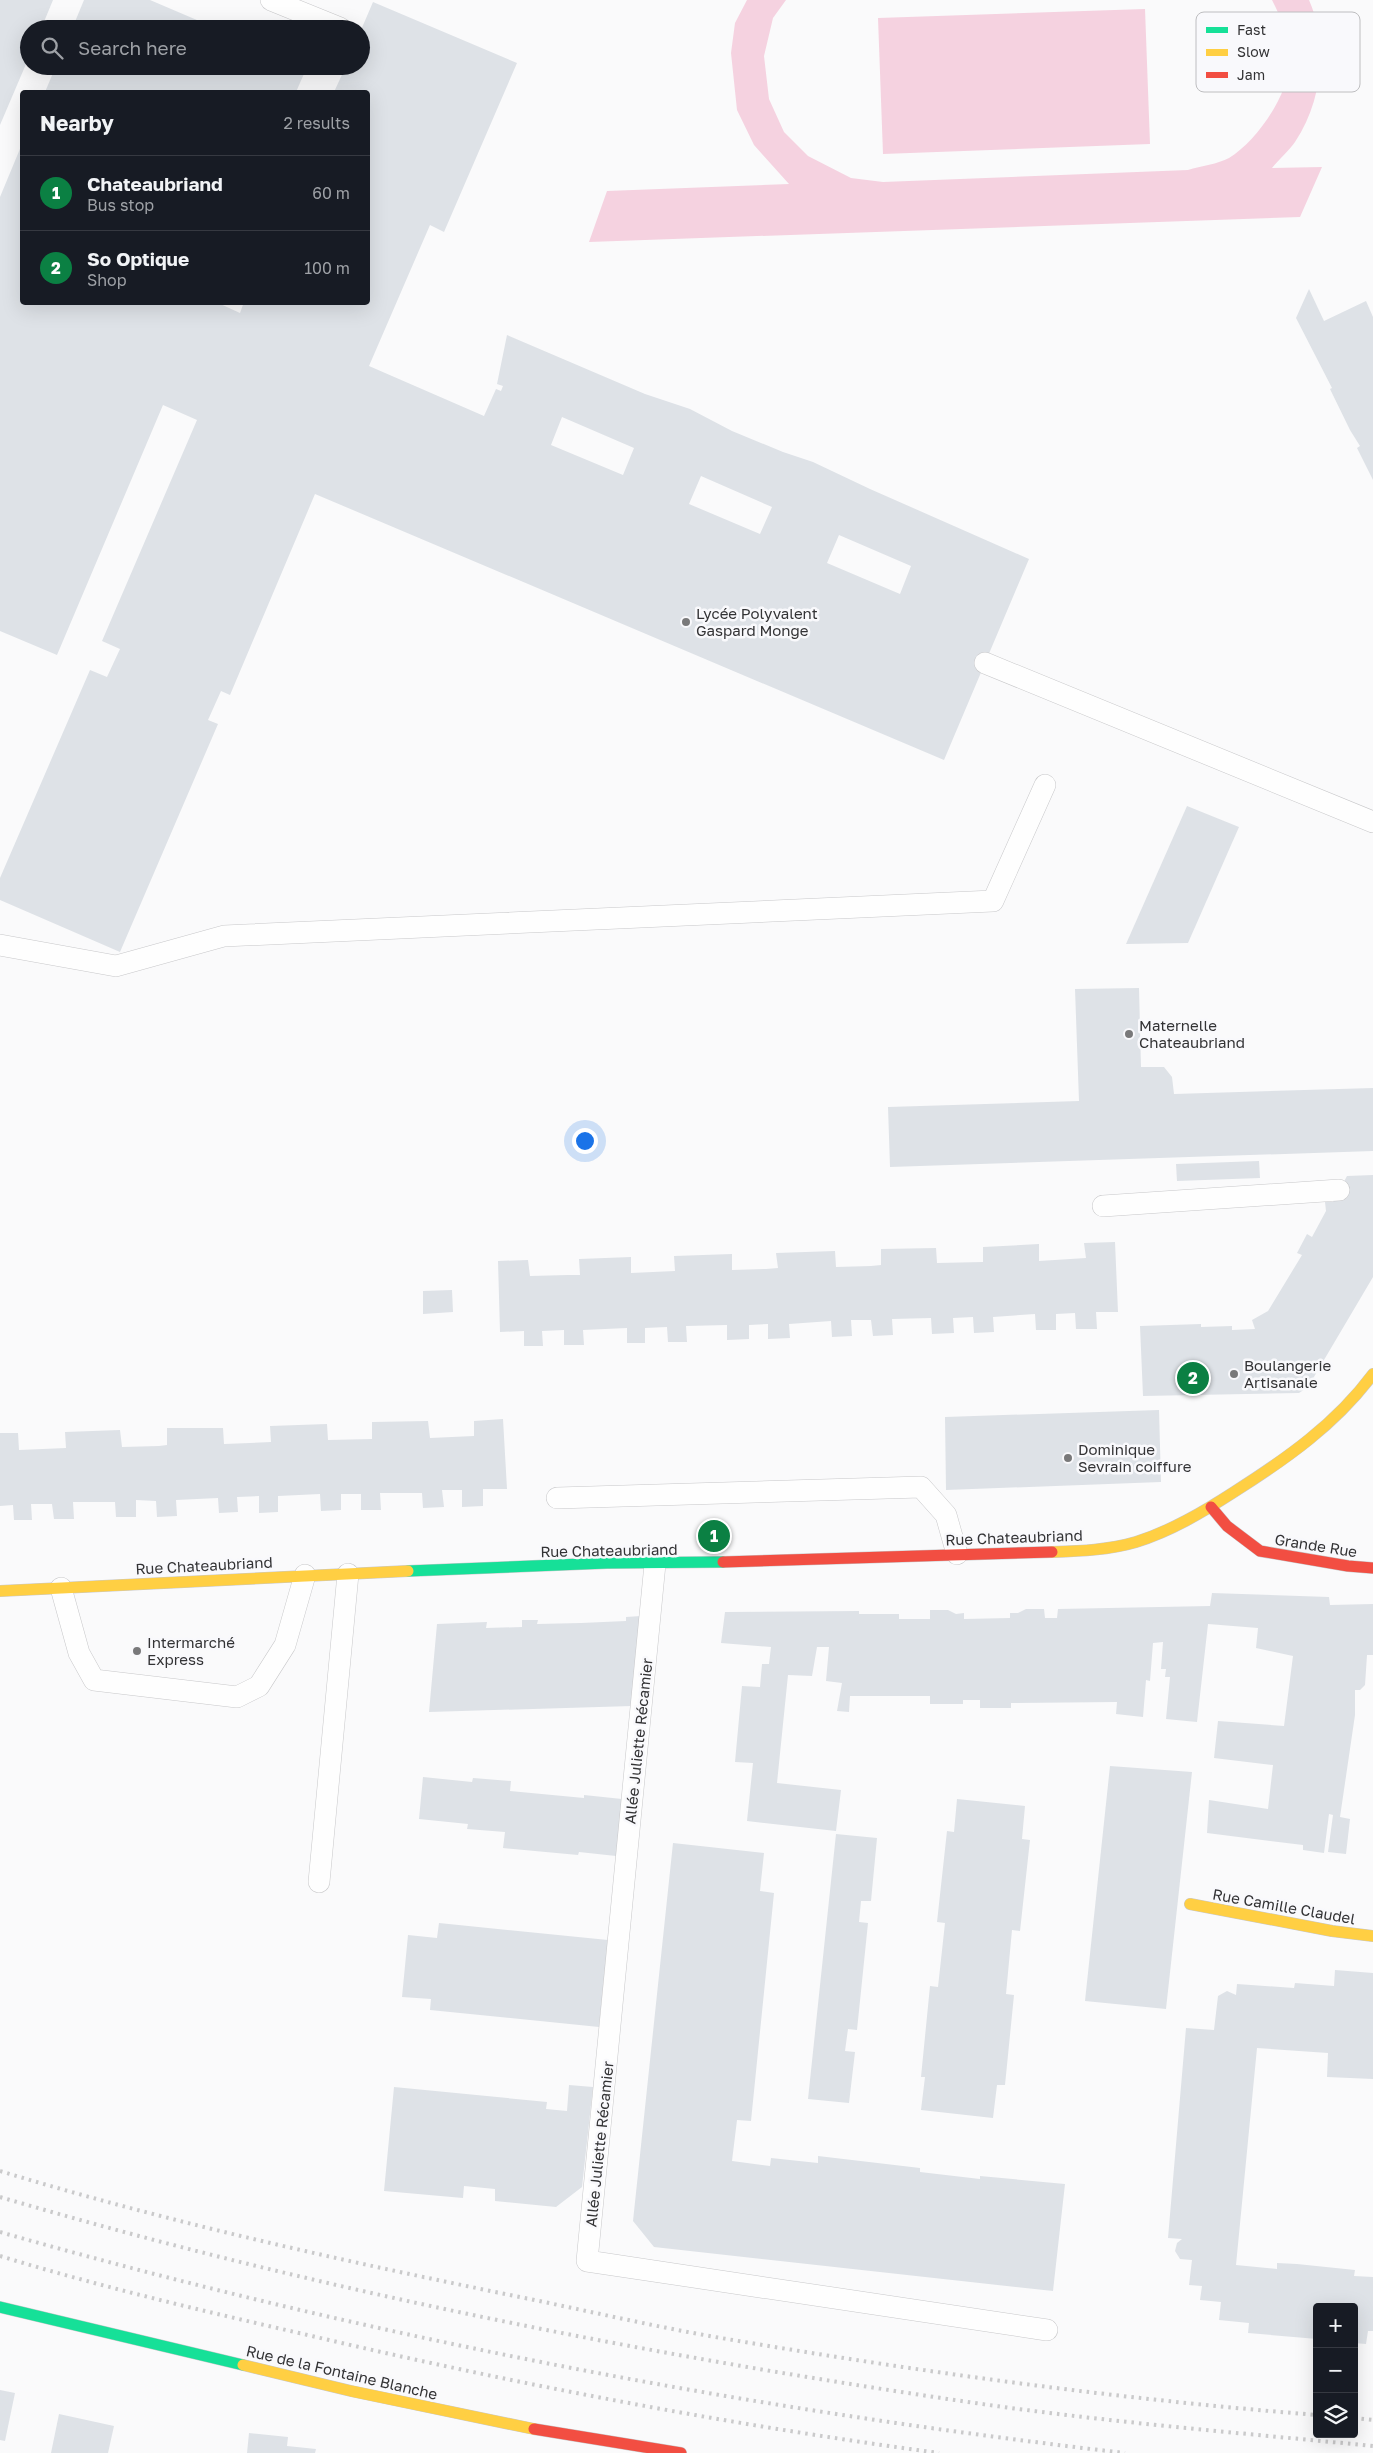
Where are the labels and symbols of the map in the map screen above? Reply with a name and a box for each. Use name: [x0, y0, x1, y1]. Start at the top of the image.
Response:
legend: [1196, 12, 1360, 92]
text: Fast: [1237, 21, 1266, 38]
text: Slow: [1237, 43, 1270, 60]
text: Jam: [1237, 66, 1265, 83]
place label: Lycée Polyvalent Gaspard Monge: [696, 604, 818, 639]
marker: Lycée Polyvalent Gaspard Monge: [680, 616, 692, 628]
place label: Maternelle Chateaubriand: [1139, 1016, 1245, 1051]
marker: Maternelle Chateaubriand: [1123, 1028, 1135, 1040]
your location: [572, 1128, 598, 1154]
place label: Boulangerie Artisanale: [1244, 1356, 1331, 1391]
pin: 2: [1177, 1359, 1209, 1397]
marker: Boulangerie Artisanale: [1228, 1368, 1240, 1380]
place label: Dominique Sevrain coiffure: [1078, 1440, 1192, 1475]
marker: Dominique Sevrain coiffure: [1062, 1452, 1074, 1464]
pin: 1: [698, 1517, 730, 1555]
street label: Rue Chateaubriand: [945, 1526, 1083, 1548]
street label: Grande Rue: [1273, 1530, 1359, 1560]
street label: Rue Chateaubriand: [540, 1540, 678, 1560]
street label: Rue Chateaubriand: [135, 1552, 273, 1578]
place label: Intermarché Express: [147, 1633, 235, 1668]
marker: Intermarché Express: [131, 1645, 143, 1657]
street label: Allée Juliette Récamier: [620, 1657, 656, 1825]
street label: Rue Camille Claudel: [1211, 1885, 1357, 1927]
street label: Allée Juliette Récamier: [581, 2060, 617, 2228]
street label: Rue de la Fontaine Blanche: [245, 2341, 440, 2403]

